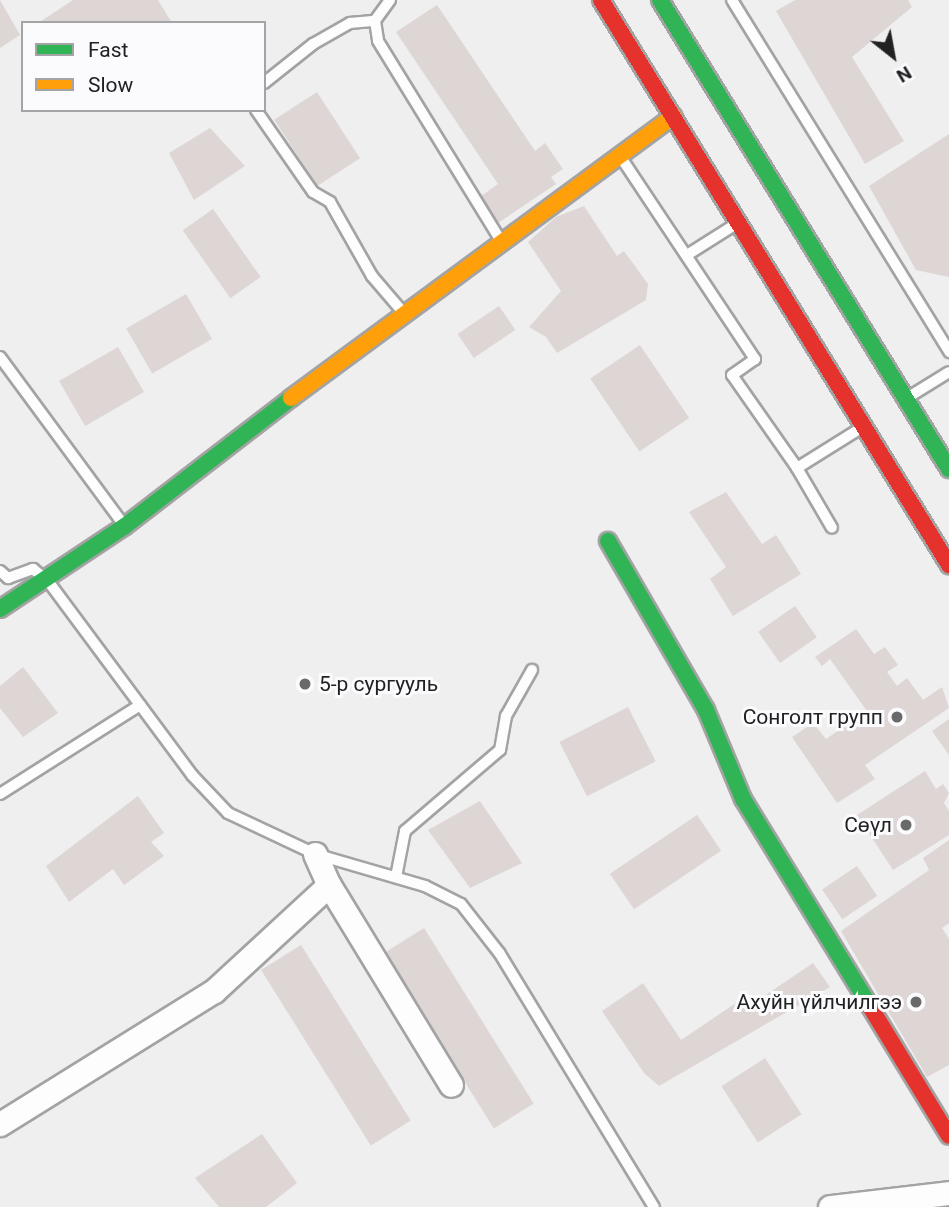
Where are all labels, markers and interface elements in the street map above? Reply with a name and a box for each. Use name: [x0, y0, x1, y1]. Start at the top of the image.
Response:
legend: [21, 21, 266, 112]
north arrow: [858, 21, 928, 91]
text: Fast: [88, 38, 128, 62]
text: N: [892, 61, 916, 88]
text: Slow: [88, 73, 133, 97]
place label: 5-р сургууль: [319, 671, 438, 697]
marker: 5-р сургууль: [297, 676, 313, 692]
place label: Сонголт групп: [743, 704, 883, 730]
marker: Сонголт групп: [889, 709, 905, 725]
place label: Сөүл: [844, 812, 892, 838]
marker: Сөүл: [898, 817, 914, 833]
place label: Ахуйн үйлчилгээ: [737, 989, 902, 1015]
marker: Ахуйн үйлчилгээ: [908, 994, 924, 1010]

